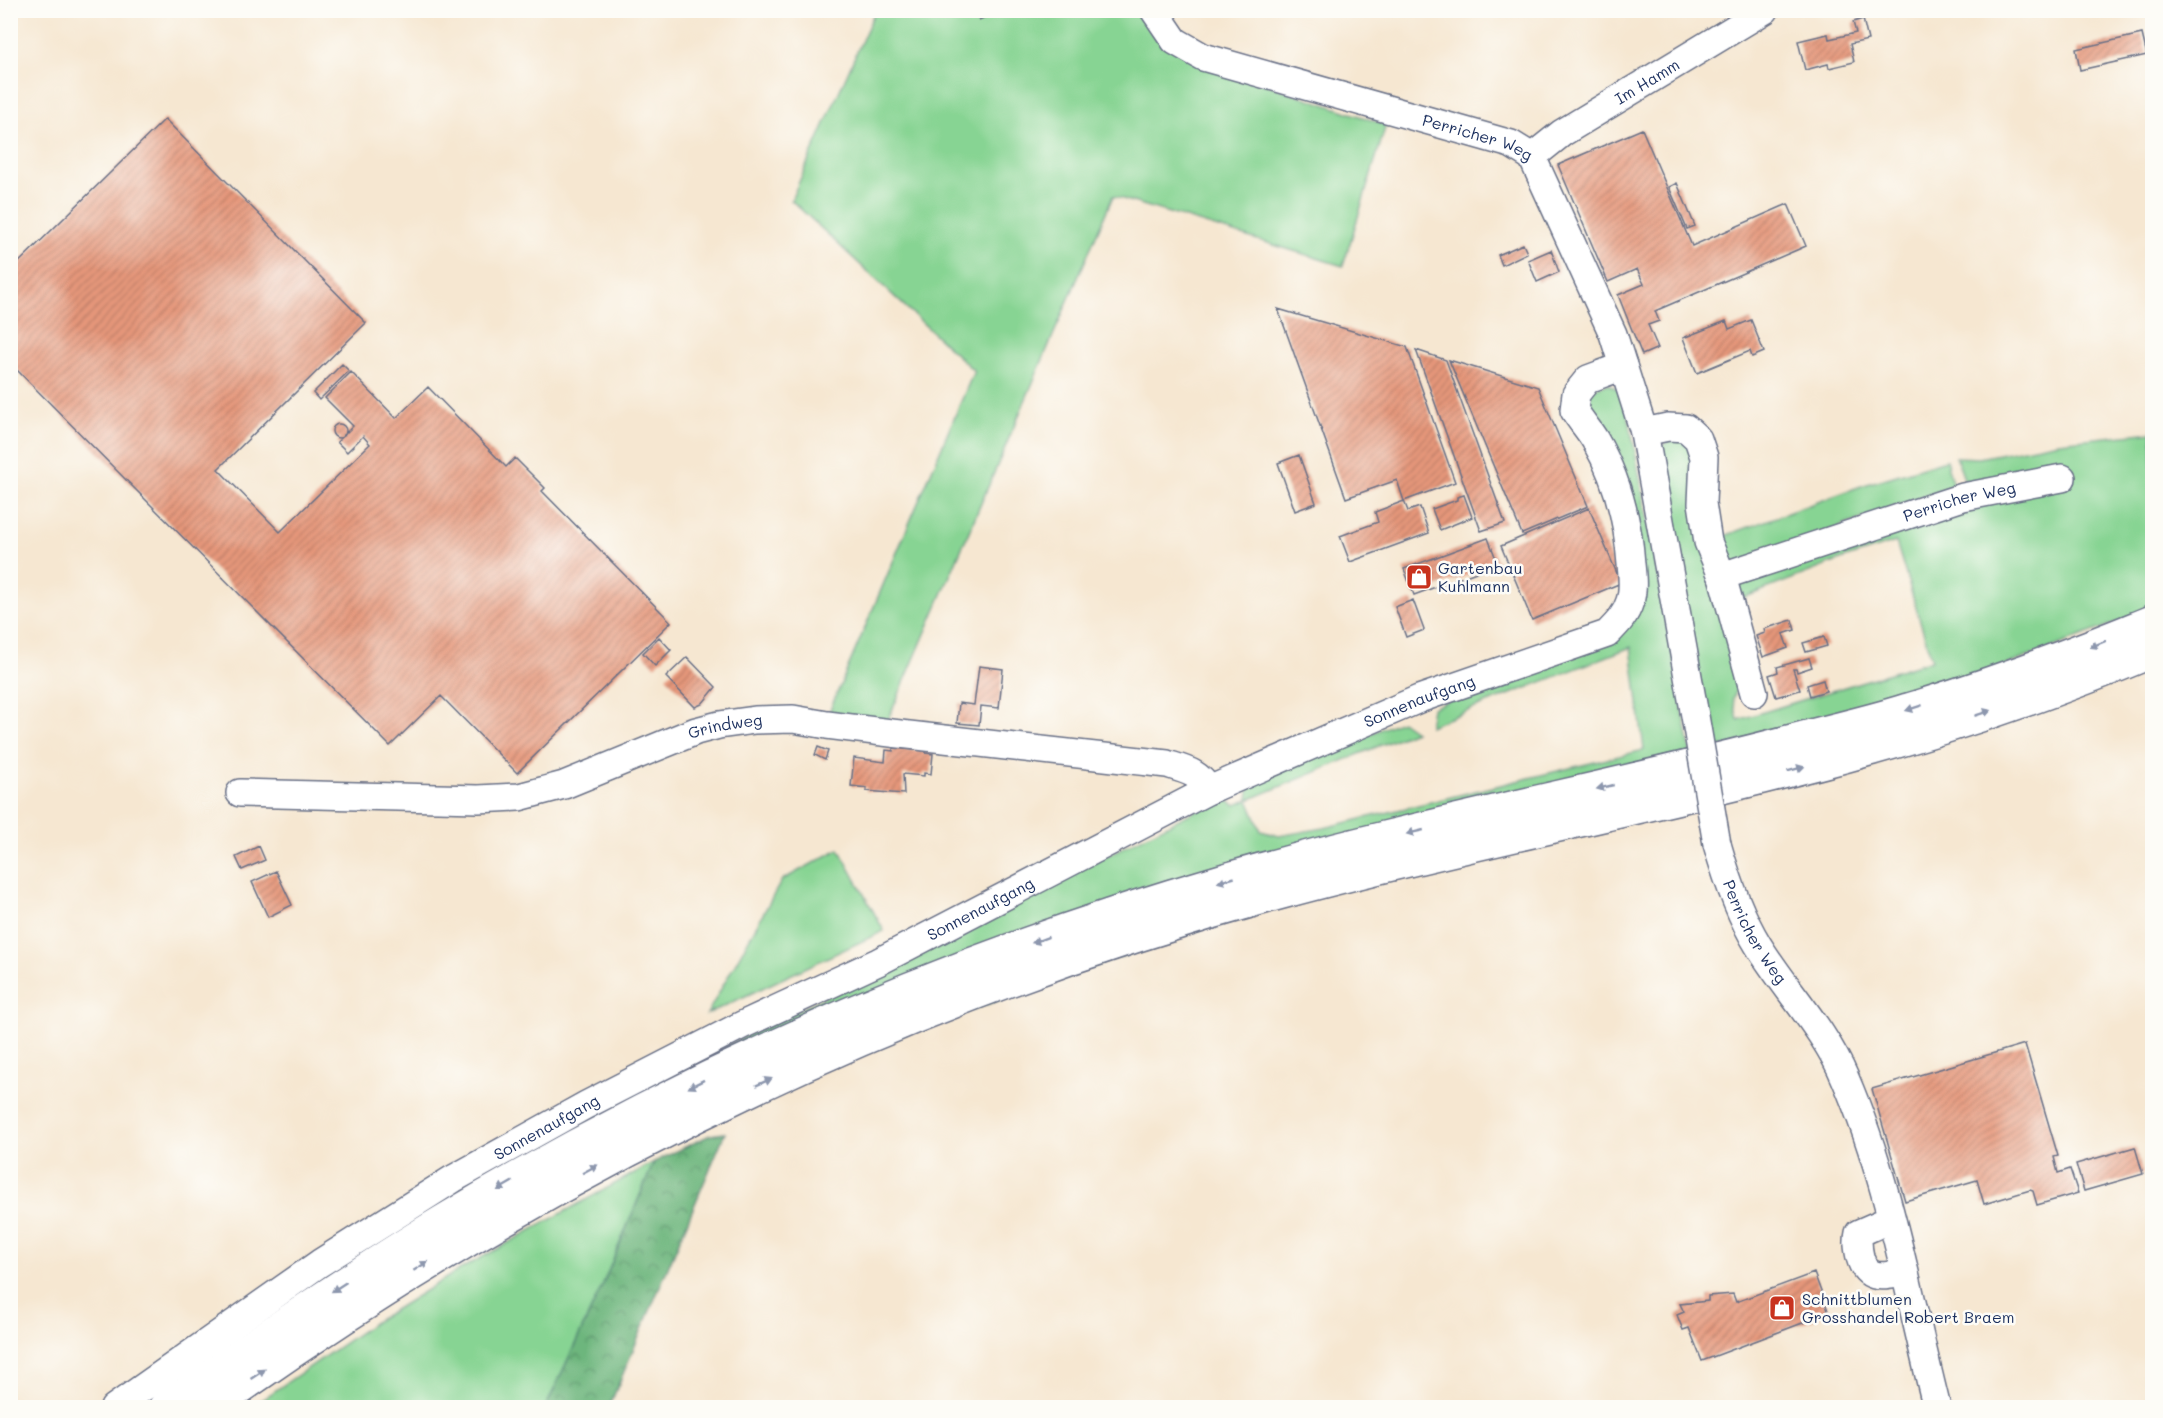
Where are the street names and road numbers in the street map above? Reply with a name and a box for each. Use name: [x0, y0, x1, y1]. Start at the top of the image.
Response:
street label: Im Hamm: [1611, 53, 1683, 109]
street label: Perricher Weg: [1420, 109, 1537, 165]
street label: Perricher Weg: [1900, 476, 2017, 526]
street label: Sonnenaufgang: [1360, 670, 1477, 732]
street label: Grindweg: [684, 709, 763, 743]
street label: Sonnenaufgang: [923, 872, 1037, 945]
street label: Perricher Weg: [1719, 877, 1792, 988]
street label: Sonnenaufgang: [490, 1089, 602, 1164]

